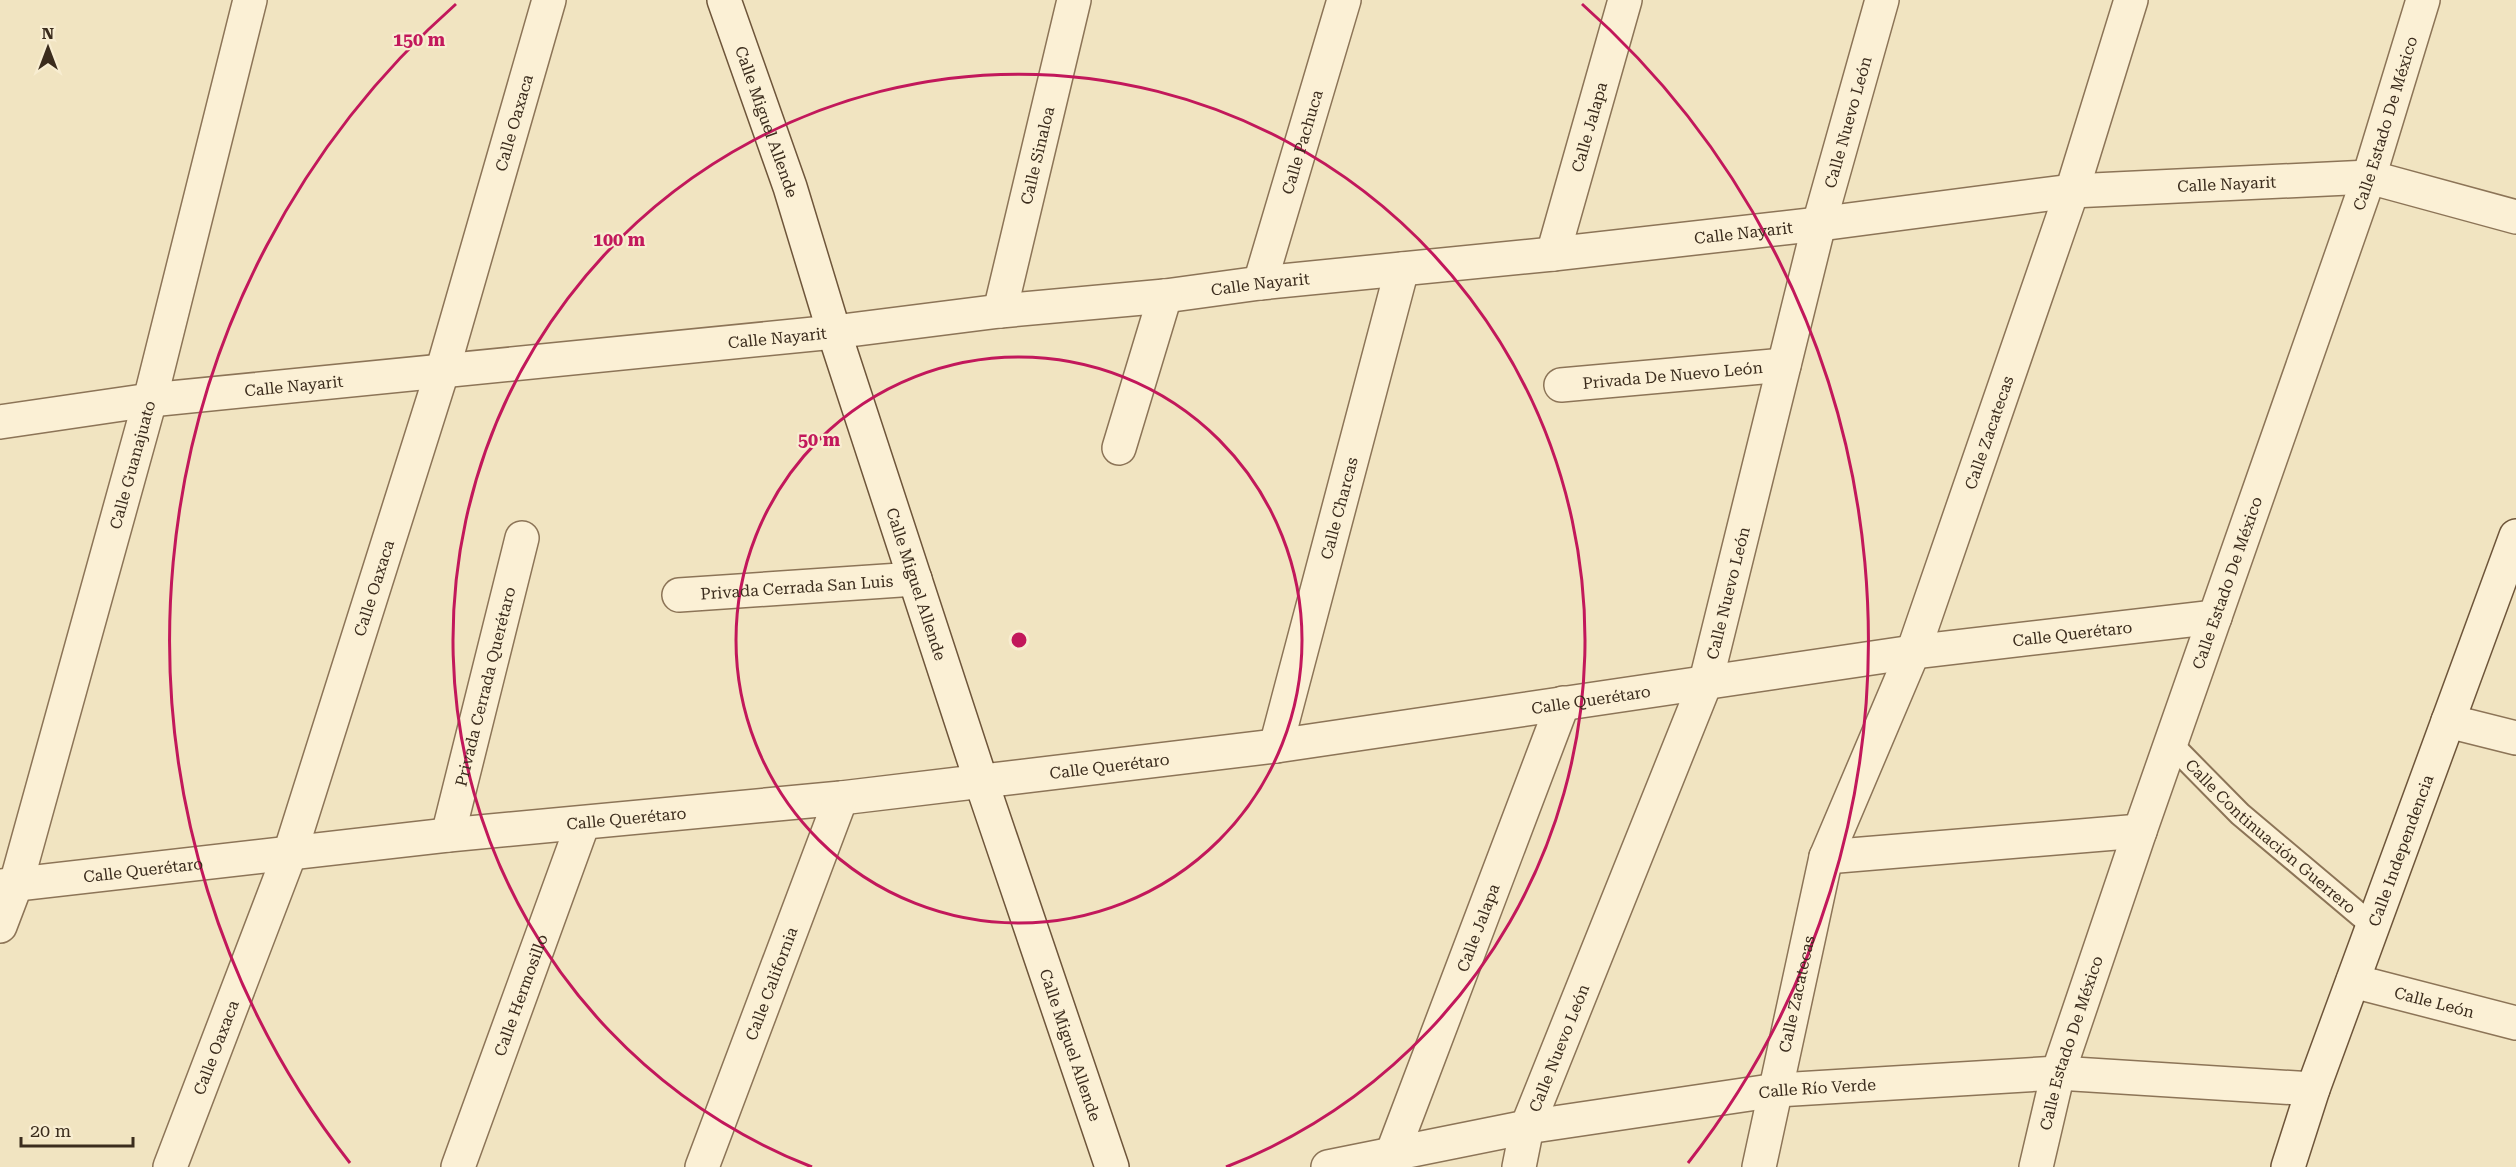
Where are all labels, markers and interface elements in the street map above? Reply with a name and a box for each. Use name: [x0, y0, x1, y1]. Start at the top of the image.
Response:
north arrow: [18, 18, 78, 78]
text: N: [42, 24, 54, 43]
text: 150 m: [393, 29, 446, 50]
street label: Calle Estado De México: [2349, 34, 2421, 213]
street label: Calle Miguel Allende: [731, 43, 802, 200]
street label: Calle Nuevo León: [1821, 54, 1876, 190]
street label: Calle Oaxaca: [491, 72, 537, 173]
street label: Calle Jalapa: [1568, 80, 1611, 174]
street label: Calle Pachuca: [1278, 87, 1327, 197]
street label: Calle Sinaloa: [1017, 104, 1058, 206]
street label: Calle Nayarit: [2177, 172, 2277, 196]
street label: Calle Nayarit: [1693, 218, 1794, 248]
text: 100 m: [593, 229, 646, 250]
street label: Calle Nayarit: [1210, 269, 1311, 300]
street label: Calle Nayarit: [727, 324, 828, 352]
street label: Privada De Nuevo León: [1582, 358, 1764, 393]
street label: Calle Nayarit: [243, 372, 344, 401]
street label: Calle Zacatecas: [1961, 373, 2018, 492]
street label: Calle Guanajuato: [106, 398, 159, 531]
text: 50 m: [798, 429, 841, 450]
street label: Calle Charcas: [1317, 455, 1362, 562]
street label: Calle Estado De México: [2188, 494, 2266, 672]
street label: Calle Miguel Allende: [882, 505, 950, 663]
street label: Calle Nuevo León: [1703, 525, 1754, 661]
street label: Calle Oaxaca: [350, 537, 398, 639]
street label: Privada Cerrada San Luis: [700, 571, 894, 604]
street label: Privada Cerrada Querétaro: [451, 585, 520, 788]
street label: Calle Querétaro: [2011, 618, 2133, 650]
centre of rings: [1009, 630, 1029, 650]
street label: Calle Querétaro: [1530, 682, 1652, 718]
street label: Calle Querétaro: [1049, 750, 1171, 783]
street label: Calle Continuación Guerrero: [2181, 755, 2360, 918]
street label: Calle Independencia: [2365, 772, 2438, 929]
street label: Calle Querétaro: [565, 804, 687, 834]
street label: Calle Querétaro: [82, 854, 204, 886]
street label: Calle Jalapa: [1453, 881, 1504, 975]
street label: Calle California: [742, 924, 802, 1043]
street label: Calle Hermosillo: [490, 931, 552, 1059]
street label: Calle Zacatecas: [1775, 934, 1819, 1054]
street label: Calle Estado De México: [2036, 953, 2107, 1132]
street label: Calle Miguel Allende: [1035, 966, 1105, 1124]
street label: Calle Nuevo León: [1525, 981, 1593, 1115]
street label: Calle León: [2392, 983, 2476, 1022]
street label: Calle Oaxaca: [189, 997, 243, 1098]
street label: Calle Río Verde: [1757, 1075, 1877, 1103]
scale bar: [21, 1110, 134, 1148]
text: 20 m: [30, 1120, 71, 1141]

